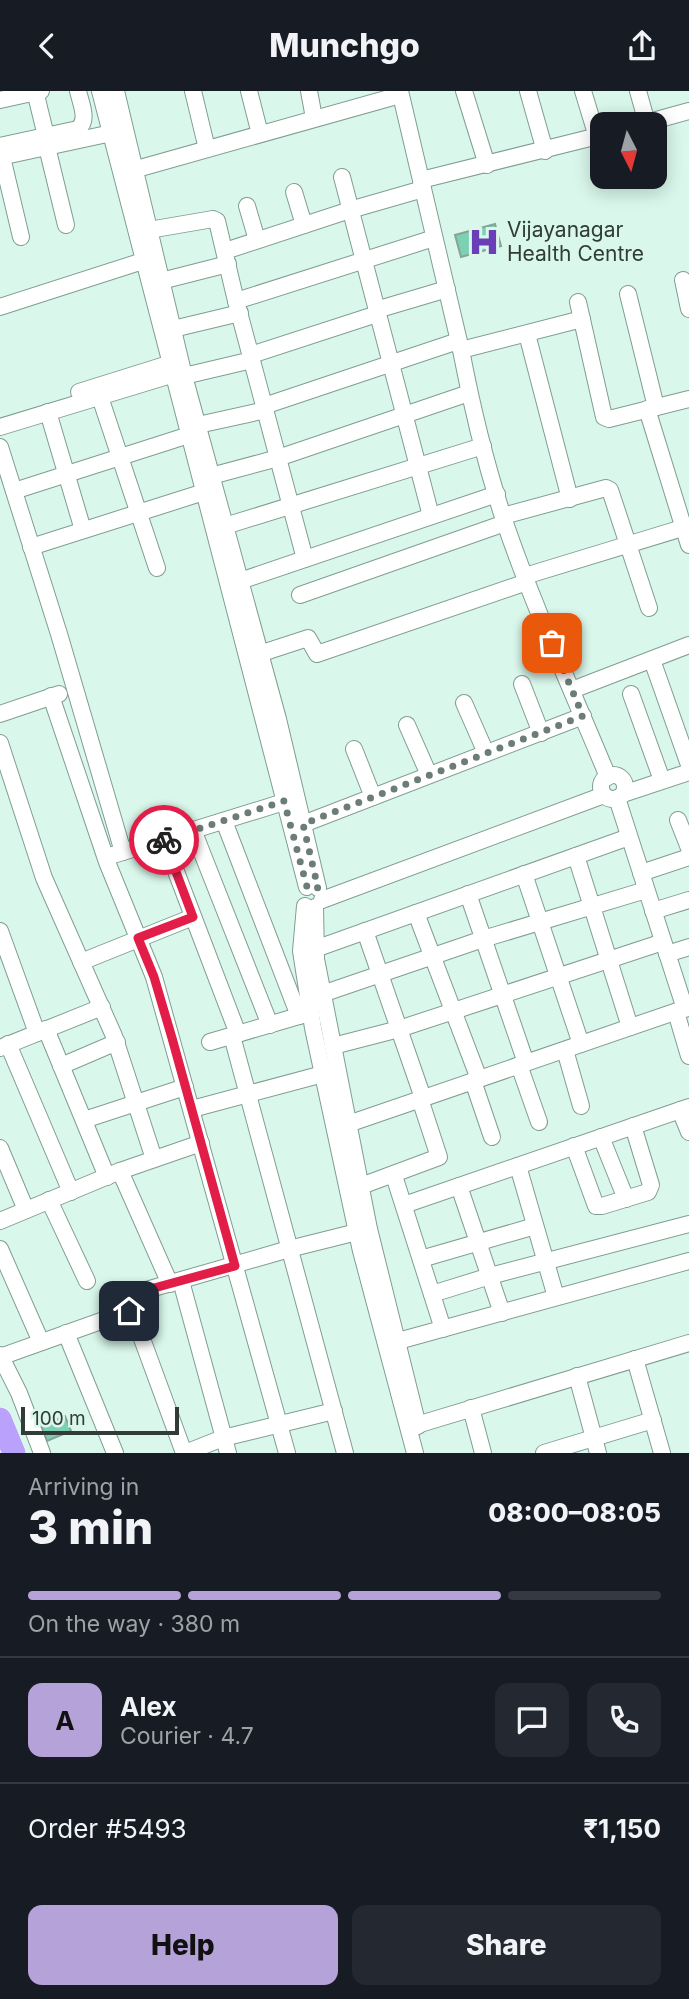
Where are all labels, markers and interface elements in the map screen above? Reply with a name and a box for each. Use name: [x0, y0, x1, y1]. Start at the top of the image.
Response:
text: Munchgo: [269, 26, 420, 65]
icon: back: [28, 27, 66, 65]
icon: share: [623, 27, 661, 65]
north arrow: [590, 112, 667, 189]
map controls: [590, 112, 667, 189]
place label: Vijayanagar Health Centre: [507, 217, 644, 266]
hospital icon: Vijayanagar Health Centre: [467, 225, 501, 259]
pin: [522, 613, 582, 673]
icon: bag: [533, 624, 571, 662]
courier: [129, 805, 199, 875]
icon: bike: [145, 821, 183, 859]
pin: [99, 1281, 159, 1341]
icon: home: [110, 1292, 148, 1330]
scale bar: [21, 1404, 178, 1436]
text: 100 m: [32, 1407, 86, 1430]
text: Arriving in: [28, 1473, 139, 1501]
text: 08:00–08:05: [488, 1497, 661, 1528]
text: 3 min: [28, 1499, 153, 1555]
text: On the way · 380 m: [28, 1610, 240, 1638]
button: chat: [495, 1683, 569, 1757]
button: phone: [587, 1683, 661, 1757]
text: Alex: [120, 1691, 177, 1722]
text: A: [55, 1705, 75, 1736]
text: Courier · 4.7: [120, 1722, 254, 1750]
text: Order #5493: [28, 1813, 187, 1844]
text: ₹1,150: [583, 1813, 661, 1844]
button: Help: [28, 1905, 338, 1985]
button: Share: [352, 1905, 661, 1985]

